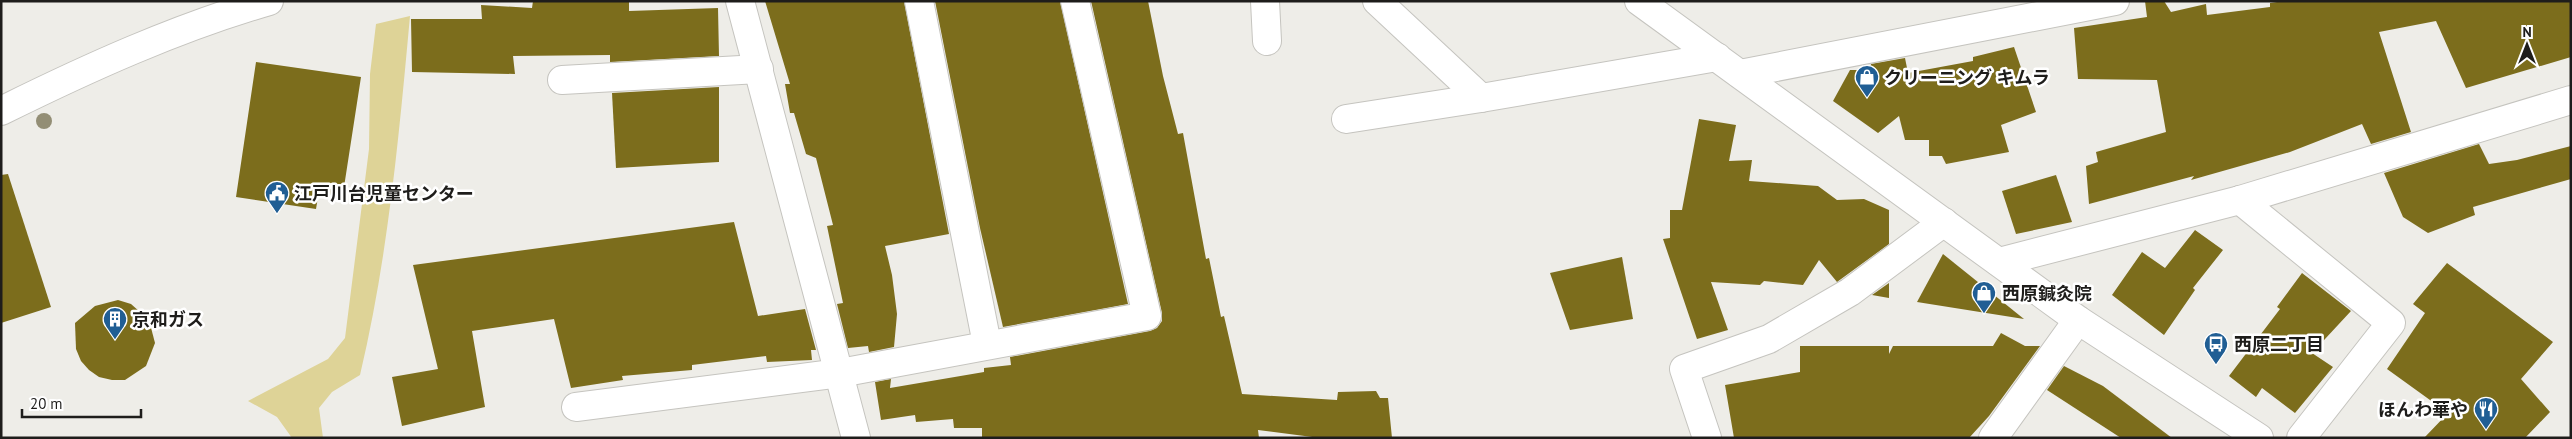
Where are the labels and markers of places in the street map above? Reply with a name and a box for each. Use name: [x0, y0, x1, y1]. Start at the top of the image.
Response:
shop icon: クリーニング キムラ: [1854, 64, 1880, 98]
place label: クリーニング キムラ: [1884, 66, 2050, 89]
public building icon: 江戸川台児童センター: [264, 180, 290, 214]
place label: 江戸川台児童センター: [294, 182, 474, 205]
shop icon: 西原鍼灸院: [1971, 280, 1997, 314]
place label: 西原鍼灸院: [2002, 282, 2092, 305]
building icon: 京和ガス: [102, 306, 128, 340]
place label: 京和ガス: [132, 308, 204, 331]
bus stop icon: 西原二丁目: [2203, 331, 2229, 365]
place label: 西原二丁目: [2234, 333, 2324, 356]
restaurant icon: ほんわ華や: [2473, 396, 2499, 430]
place label: ほんわ華や: [2378, 398, 2468, 421]

